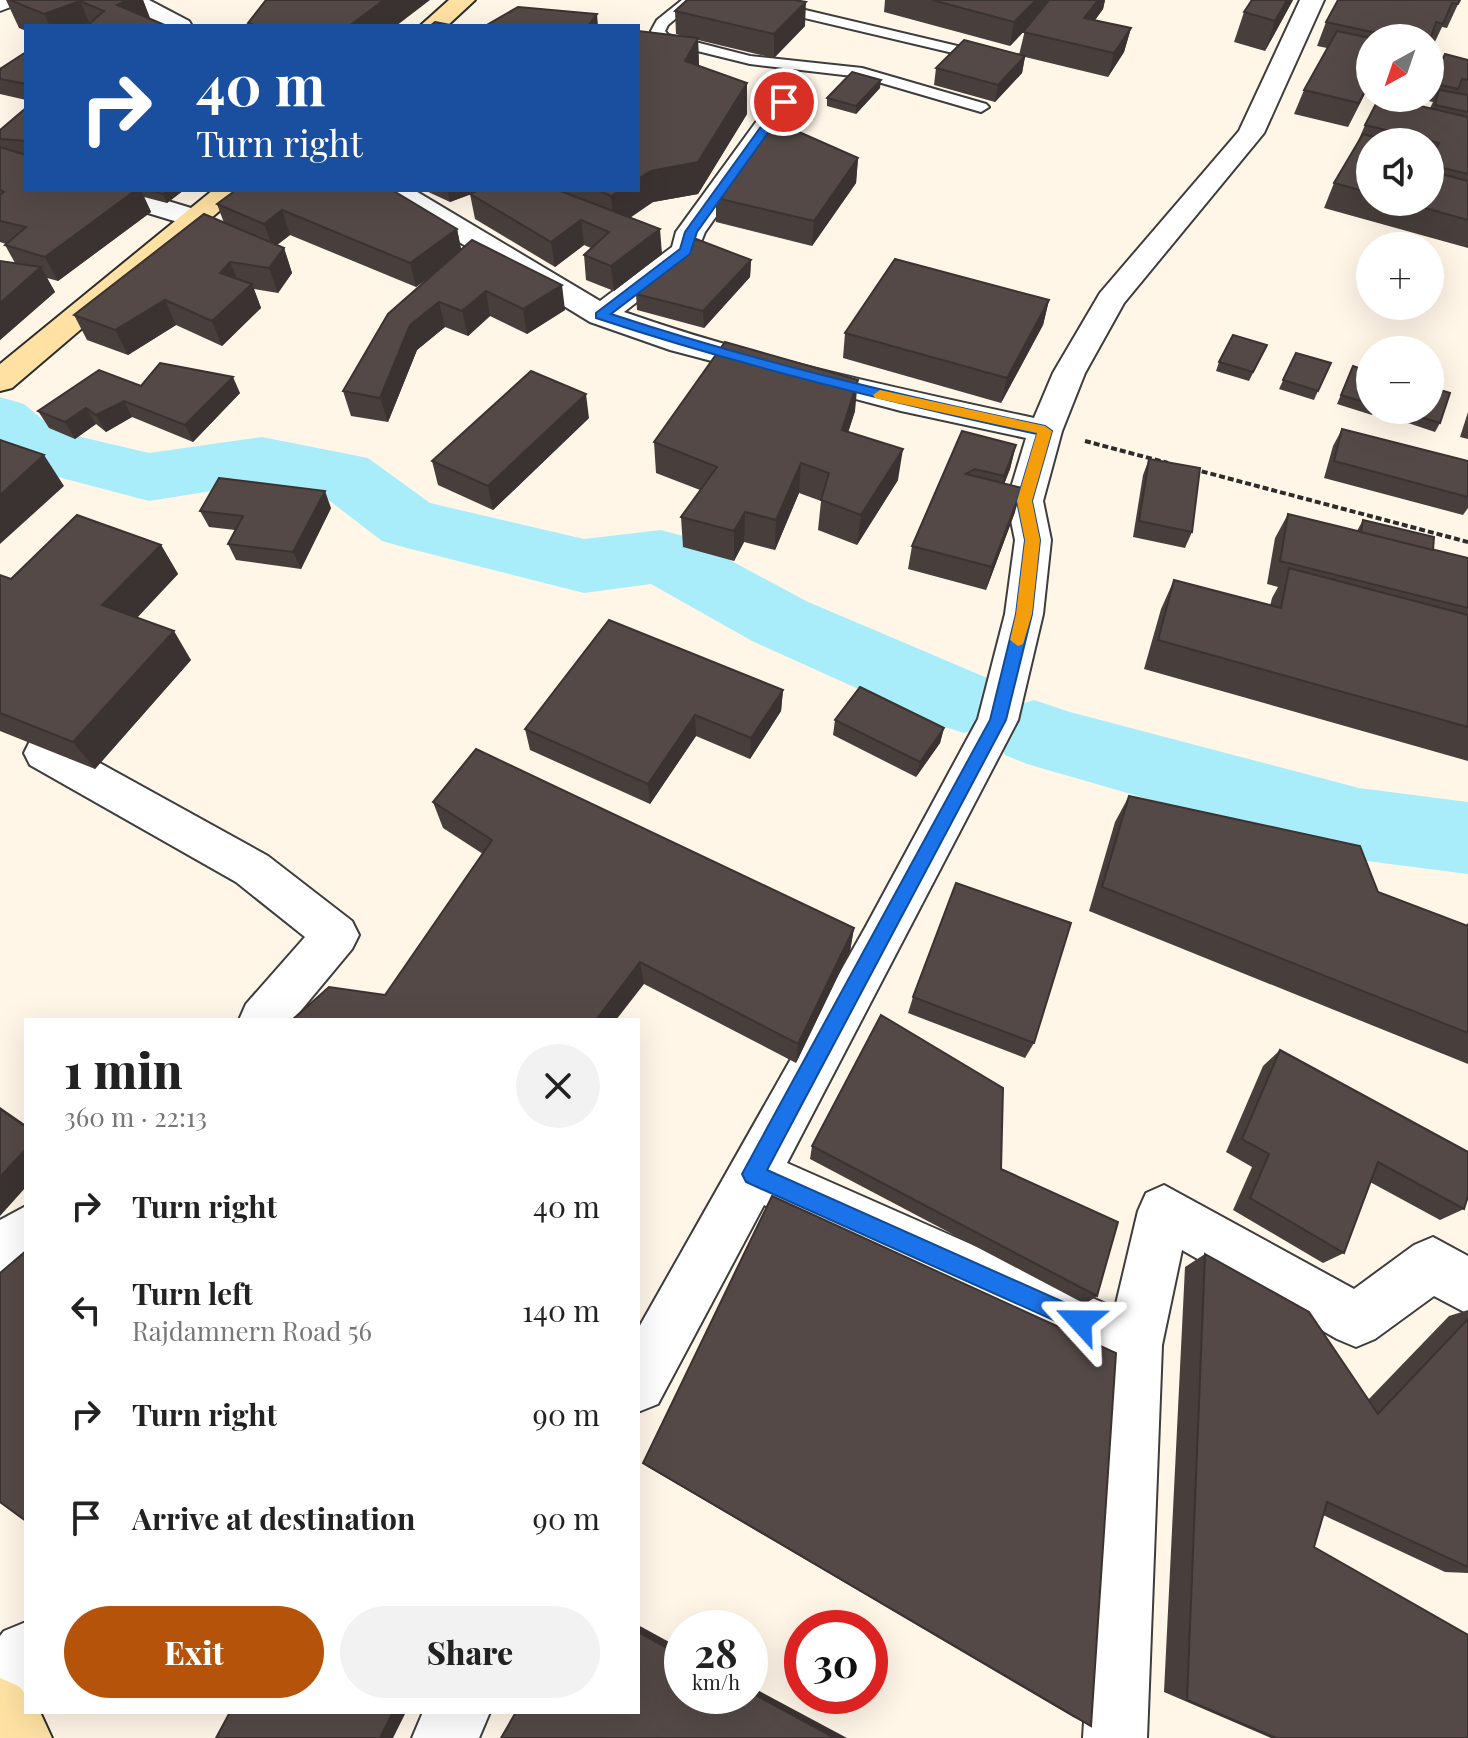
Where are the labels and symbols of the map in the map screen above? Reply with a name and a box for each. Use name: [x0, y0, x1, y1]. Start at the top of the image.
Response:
north arrow: [1356, 24, 1444, 112]
pin: [750, 68, 818, 136]
position arrow: [1038, 1279, 1122, 1363]
speed limit sign: 30: [784, 1610, 888, 1714]

